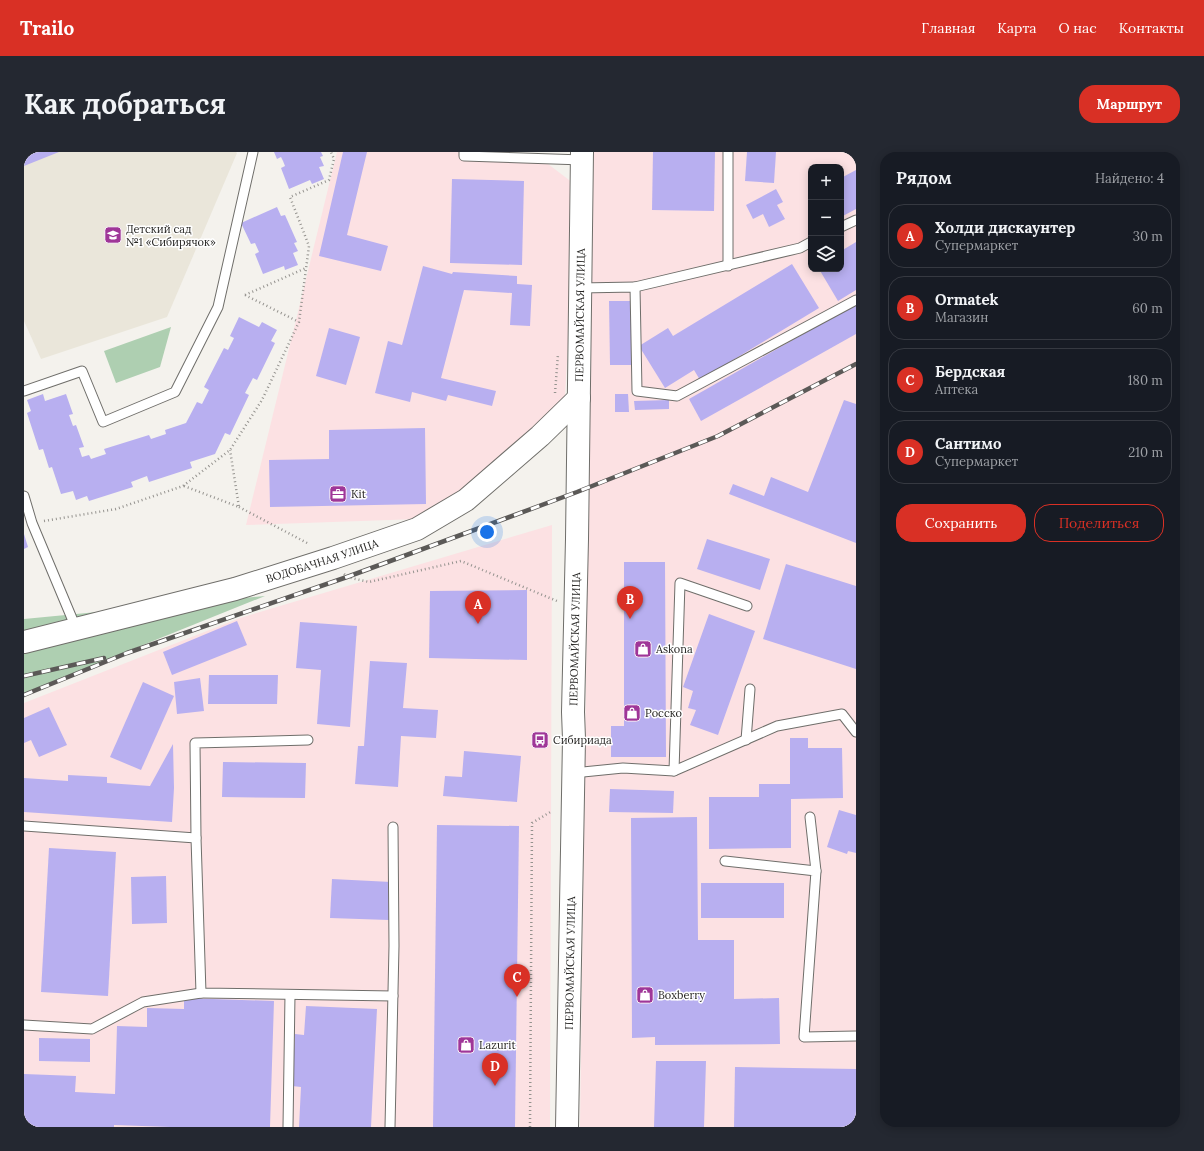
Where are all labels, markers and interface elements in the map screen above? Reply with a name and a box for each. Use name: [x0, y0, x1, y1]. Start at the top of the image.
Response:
text: Trailo: [20, 16, 74, 40]
text: Главная: [921, 19, 975, 37]
text: Карта: [997, 19, 1037, 37]
text: О нас: [1059, 19, 1097, 37]
text: Контакты: [1119, 19, 1184, 37]
button: Маршрут: [1079, 85, 1180, 123]
text: Как добраться: [24, 86, 226, 122]
map controls: [808, 164, 844, 272]
button: +: [808, 164, 844, 200]
text: Рядом: [896, 167, 952, 189]
text: Найдено: 4: [1095, 170, 1164, 187]
button: −: [808, 200, 844, 236]
text: Холди дискаунтер: [935, 218, 1075, 237]
place label: Детский сад №1 «Сибирячок»: [126, 222, 216, 249]
school or university icon: Детский сад №1 «Сибирячок»: [103, 225, 123, 245]
text: A: [906, 228, 914, 245]
text: 30 m: [1133, 228, 1163, 245]
button: layers: [808, 236, 844, 272]
text: Супермаркет: [935, 237, 1018, 254]
street label: ПЕРВОМАЙСКАЯ УЛИЦА: [572, 247, 588, 382]
text: Ormatek: [935, 290, 999, 309]
text: B: [906, 300, 914, 317]
text: 60 m: [1132, 300, 1163, 317]
text: Магазин: [935, 309, 988, 326]
text: Бердская: [935, 362, 1005, 381]
text: C: [906, 372, 914, 389]
text: 180 m: [1128, 372, 1163, 389]
text: Аптека: [935, 381, 978, 398]
text: Сантимо: [935, 434, 1001, 453]
text: D: [905, 444, 915, 461]
text: 210 m: [1128, 444, 1163, 461]
text: Супермаркет: [935, 453, 1018, 470]
office icon: Kit: [328, 484, 348, 504]
place label: Kit: [351, 487, 367, 501]
button: Сохранить: [896, 504, 1026, 542]
button: Поделиться: [1034, 504, 1164, 542]
your location: [477, 522, 497, 542]
street label: ВОДОБАЧНАЯ УЛИЦА: [264, 536, 381, 586]
street label: ПЕРВОМАЙСКАЯ УЛИЦА: [566, 571, 583, 706]
pin: B: [617, 586, 643, 619]
pin: A: [465, 591, 491, 624]
shop icon: Askona: [633, 639, 653, 659]
place label: Askona: [655, 642, 693, 656]
shop icon: Росско: [622, 703, 642, 723]
place label: Росско: [645, 706, 682, 720]
bus stop icon: Сибириада: [530, 730, 550, 750]
place label: Сибириада: [553, 733, 612, 747]
street label: ПЕРВОМАЙСКАЯ УЛИЦА: [562, 895, 578, 1030]
pin: C: [504, 964, 530, 997]
shop icon: Boxberry: [635, 985, 655, 1005]
place label: Boxberry: [658, 988, 705, 1002]
shop icon: Lazurit: [456, 1035, 476, 1055]
place label: Lazurit: [479, 1038, 516, 1052]
pin: D: [482, 1053, 508, 1086]

